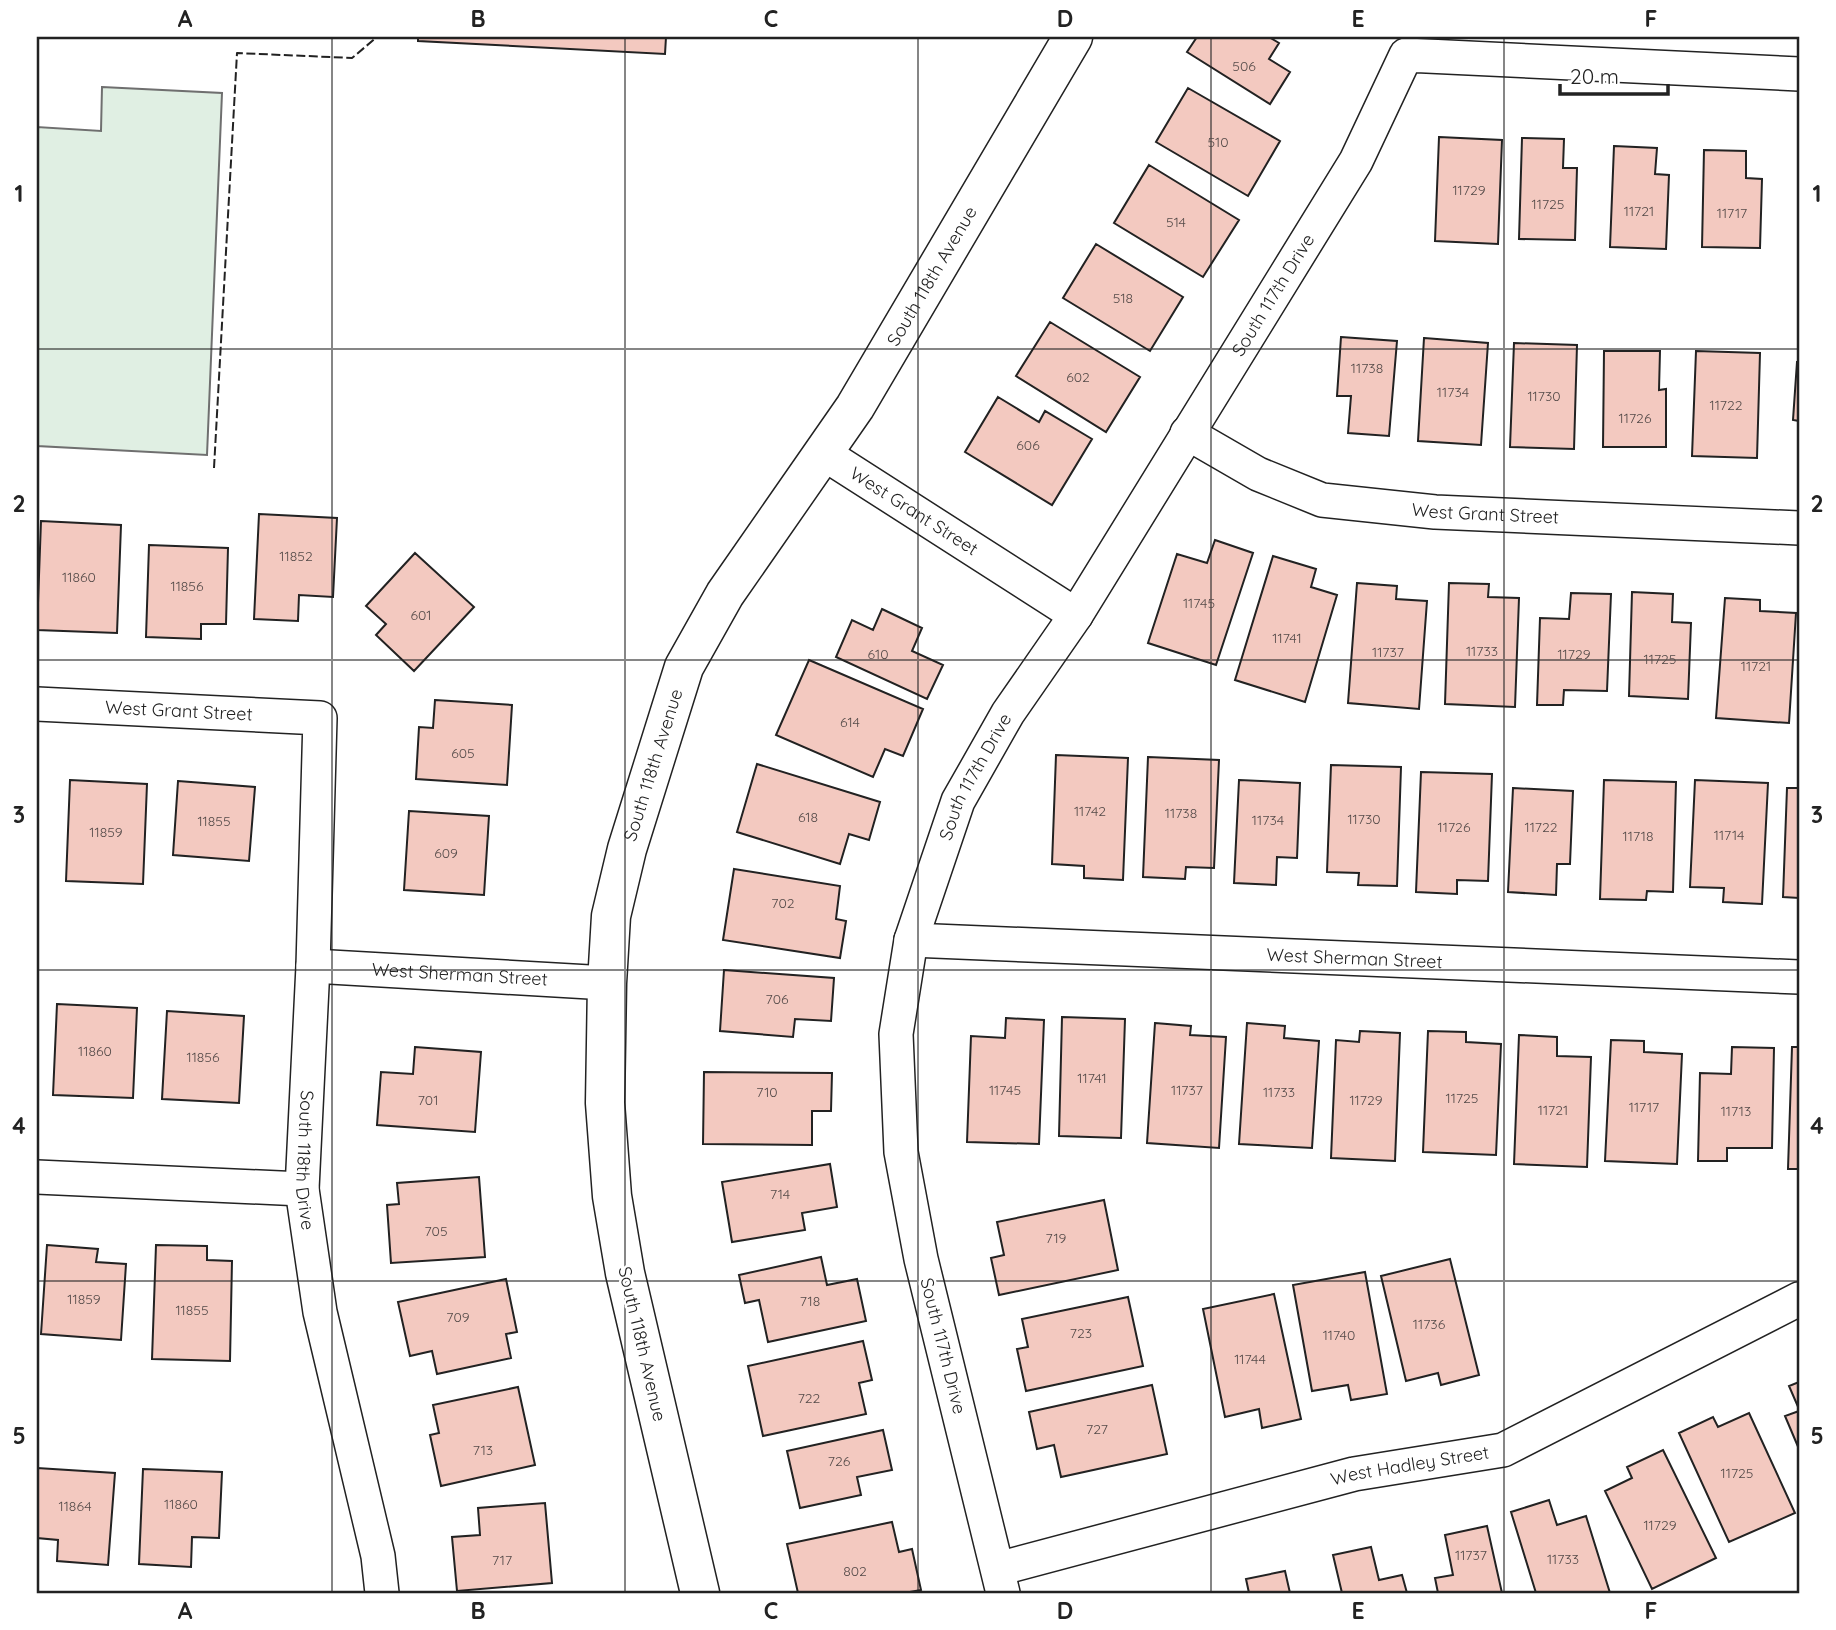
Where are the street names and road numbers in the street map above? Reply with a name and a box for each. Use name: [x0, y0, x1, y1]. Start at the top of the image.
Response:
street label: South 118th Avenue: [881, 202, 982, 350]
street label: South 117th Drive: [1226, 229, 1319, 360]
street label: West Grant Street: [846, 461, 983, 560]
street label: West Grant Street: [1410, 498, 1560, 528]
street label: South 118th Avenue: [618, 686, 687, 844]
street label: West Grant Street: [105, 695, 253, 726]
street label: South 117th Drive: [934, 709, 1017, 843]
street label: West Sherman Street: [1266, 943, 1443, 973]
street label: West Sherman Street: [371, 957, 548, 991]
street label: South 118th Drive: [291, 1090, 320, 1232]
street label: South 118th Avenue: [613, 1264, 671, 1424]
street label: South 117th Drive: [915, 1275, 972, 1416]
street label: West Hadley Street: [1328, 1440, 1491, 1491]

